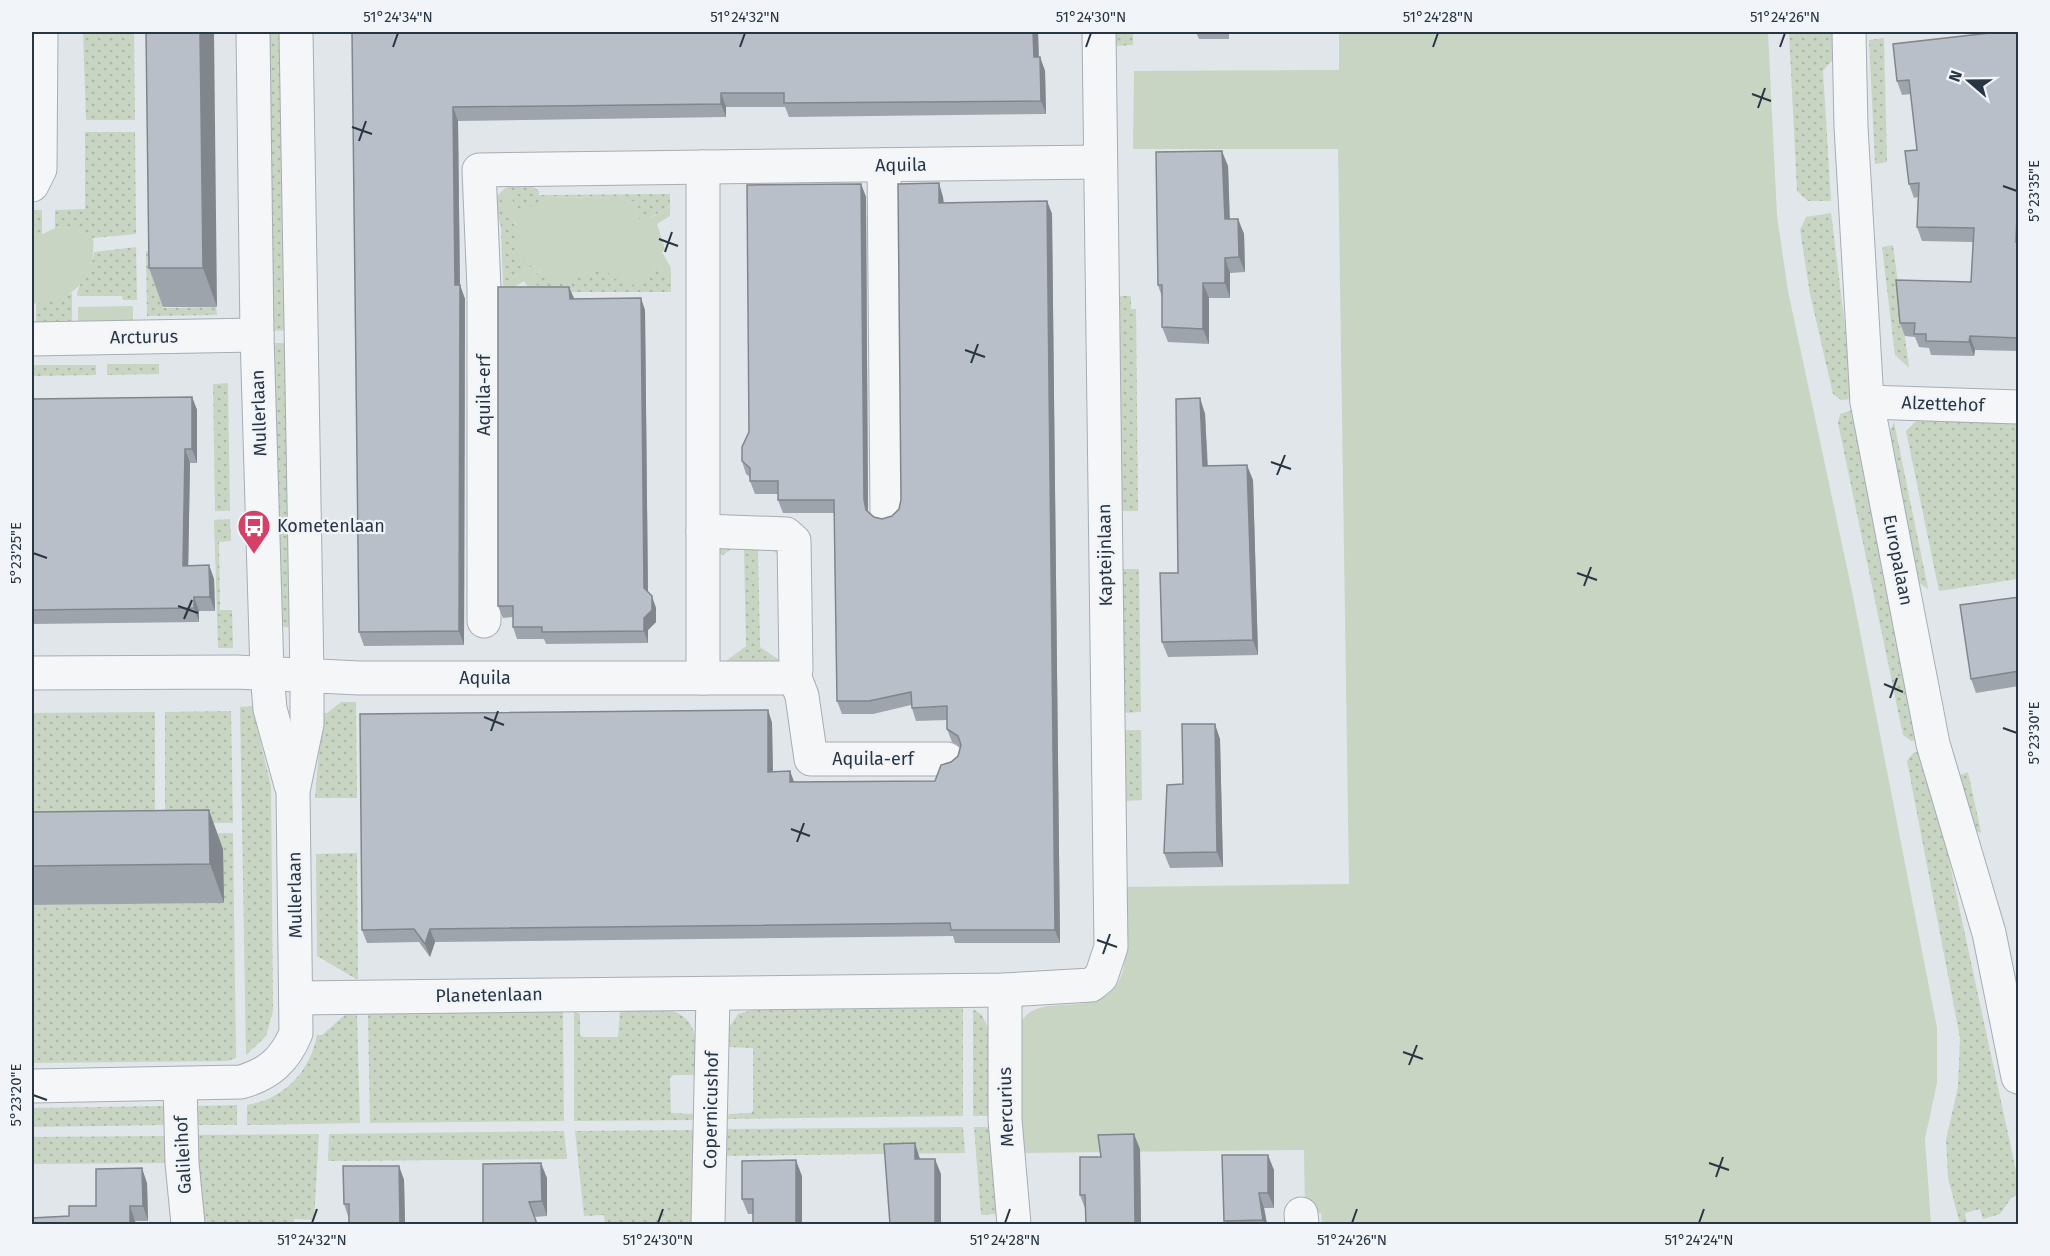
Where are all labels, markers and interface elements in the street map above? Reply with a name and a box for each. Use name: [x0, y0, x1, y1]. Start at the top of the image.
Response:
text: 51°24'34"N: [363, 8, 433, 26]
text: 51°24'32"N: [710, 8, 780, 26]
text: 51°24'30"N: [1056, 8, 1126, 26]
text: 51°24'28"N: [1403, 8, 1473, 26]
text: 51°24'26"N: [1750, 8, 1820, 26]
north arrow: [1939, 51, 1999, 111]
text: N: [1945, 68, 1966, 84]
street label: Aquila: [875, 154, 927, 176]
text: 5°23'35"E: [2025, 160, 2043, 222]
street label: Arcturus: [110, 325, 178, 349]
street label: Aquila-erf: [473, 352, 495, 436]
street label: Mullerlaan: [246, 369, 272, 457]
street label: Alzettehof: [1901, 392, 1987, 417]
street label: Kapteijnlaan: [1093, 503, 1117, 607]
bus stop icon: Kometenlaan: [236, 508, 272, 555]
street label: Europalaan: [1878, 513, 1918, 607]
place label: Kometenlaan: [277, 515, 385, 537]
text: 5°23'25"E: [7, 522, 25, 584]
street label: Aquila: [459, 667, 511, 689]
text: 5°23'30"E: [2025, 701, 2043, 765]
street label: Aquila-erf: [832, 748, 916, 770]
street label: Mullerlaan: [283, 851, 307, 939]
street label: Planetenlaan: [435, 983, 543, 1007]
street label: Copernicushof: [699, 1049, 723, 1169]
text: 5°23'20"E: [7, 1064, 25, 1127]
street label: Mercurius: [994, 1067, 1018, 1147]
street label: Galileihof: [170, 1113, 196, 1195]
text: 51°24'32"N: [277, 1231, 347, 1249]
text: 51°24'30"N: [623, 1231, 693, 1249]
text: 51°24'28"N: [970, 1231, 1040, 1249]
text: 51°24'26"N: [1317, 1231, 1387, 1249]
text: 51°24'24"N: [1664, 1231, 1734, 1249]

